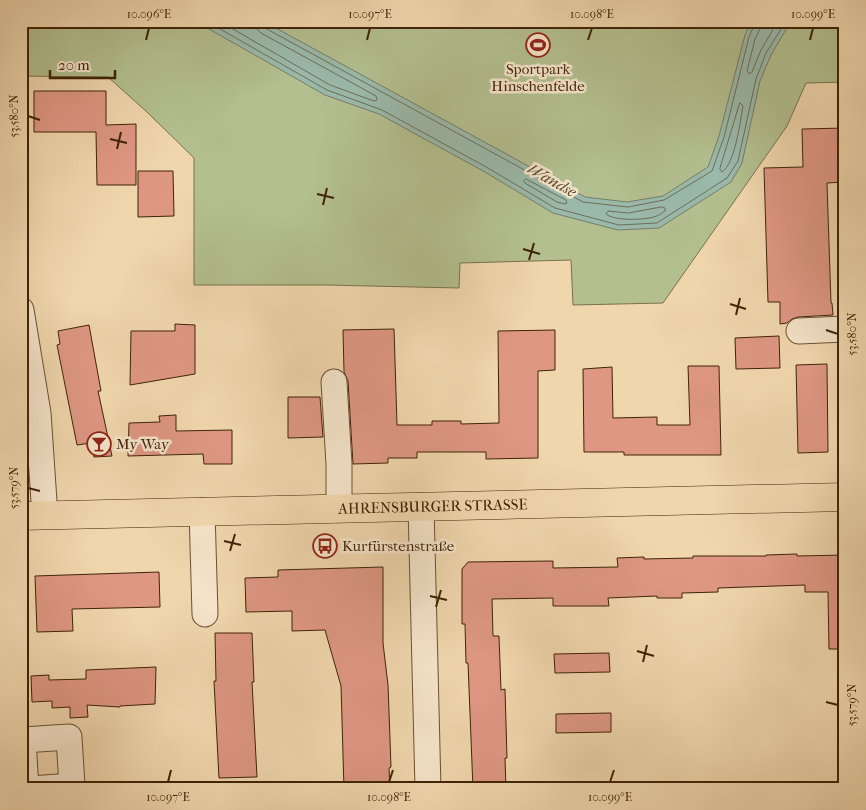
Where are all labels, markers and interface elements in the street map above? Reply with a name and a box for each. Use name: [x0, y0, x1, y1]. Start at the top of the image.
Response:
text: 10.096°E: [127, 7, 171, 21]
text: 10.097°E: [348, 7, 392, 21]
text: 10.098°E: [570, 7, 614, 21]
text: 10.099°E: [791, 7, 835, 21]
sports icon: Sportpark Hinschenfelde: [525, 32, 551, 58]
scale bar: [50, 48, 115, 80]
text: 20 m: [58, 56, 90, 74]
place label: Sportpark Hinschenfelde: [491, 60, 585, 95]
text: 53.580°N: [7, 94, 21, 138]
water label: Wandse: [524, 159, 580, 201]
text: 53.580°N: [845, 312, 859, 356]
bar icon: My Way: [86, 431, 112, 457]
place label: My Way: [116, 435, 170, 453]
text: 53.579°N: [7, 467, 21, 509]
street label: AHRENSBURGER STRASSE: [337, 495, 528, 518]
bus stop icon: Kurfürstenstraße: [312, 533, 338, 559]
place label: Kurfürstenstraße: [342, 537, 455, 555]
text: 53.579°N: [845, 684, 859, 726]
text: 10.097°E: [146, 790, 190, 804]
text: 10.098°E: [367, 790, 411, 804]
text: 10.099°E: [588, 790, 632, 804]

